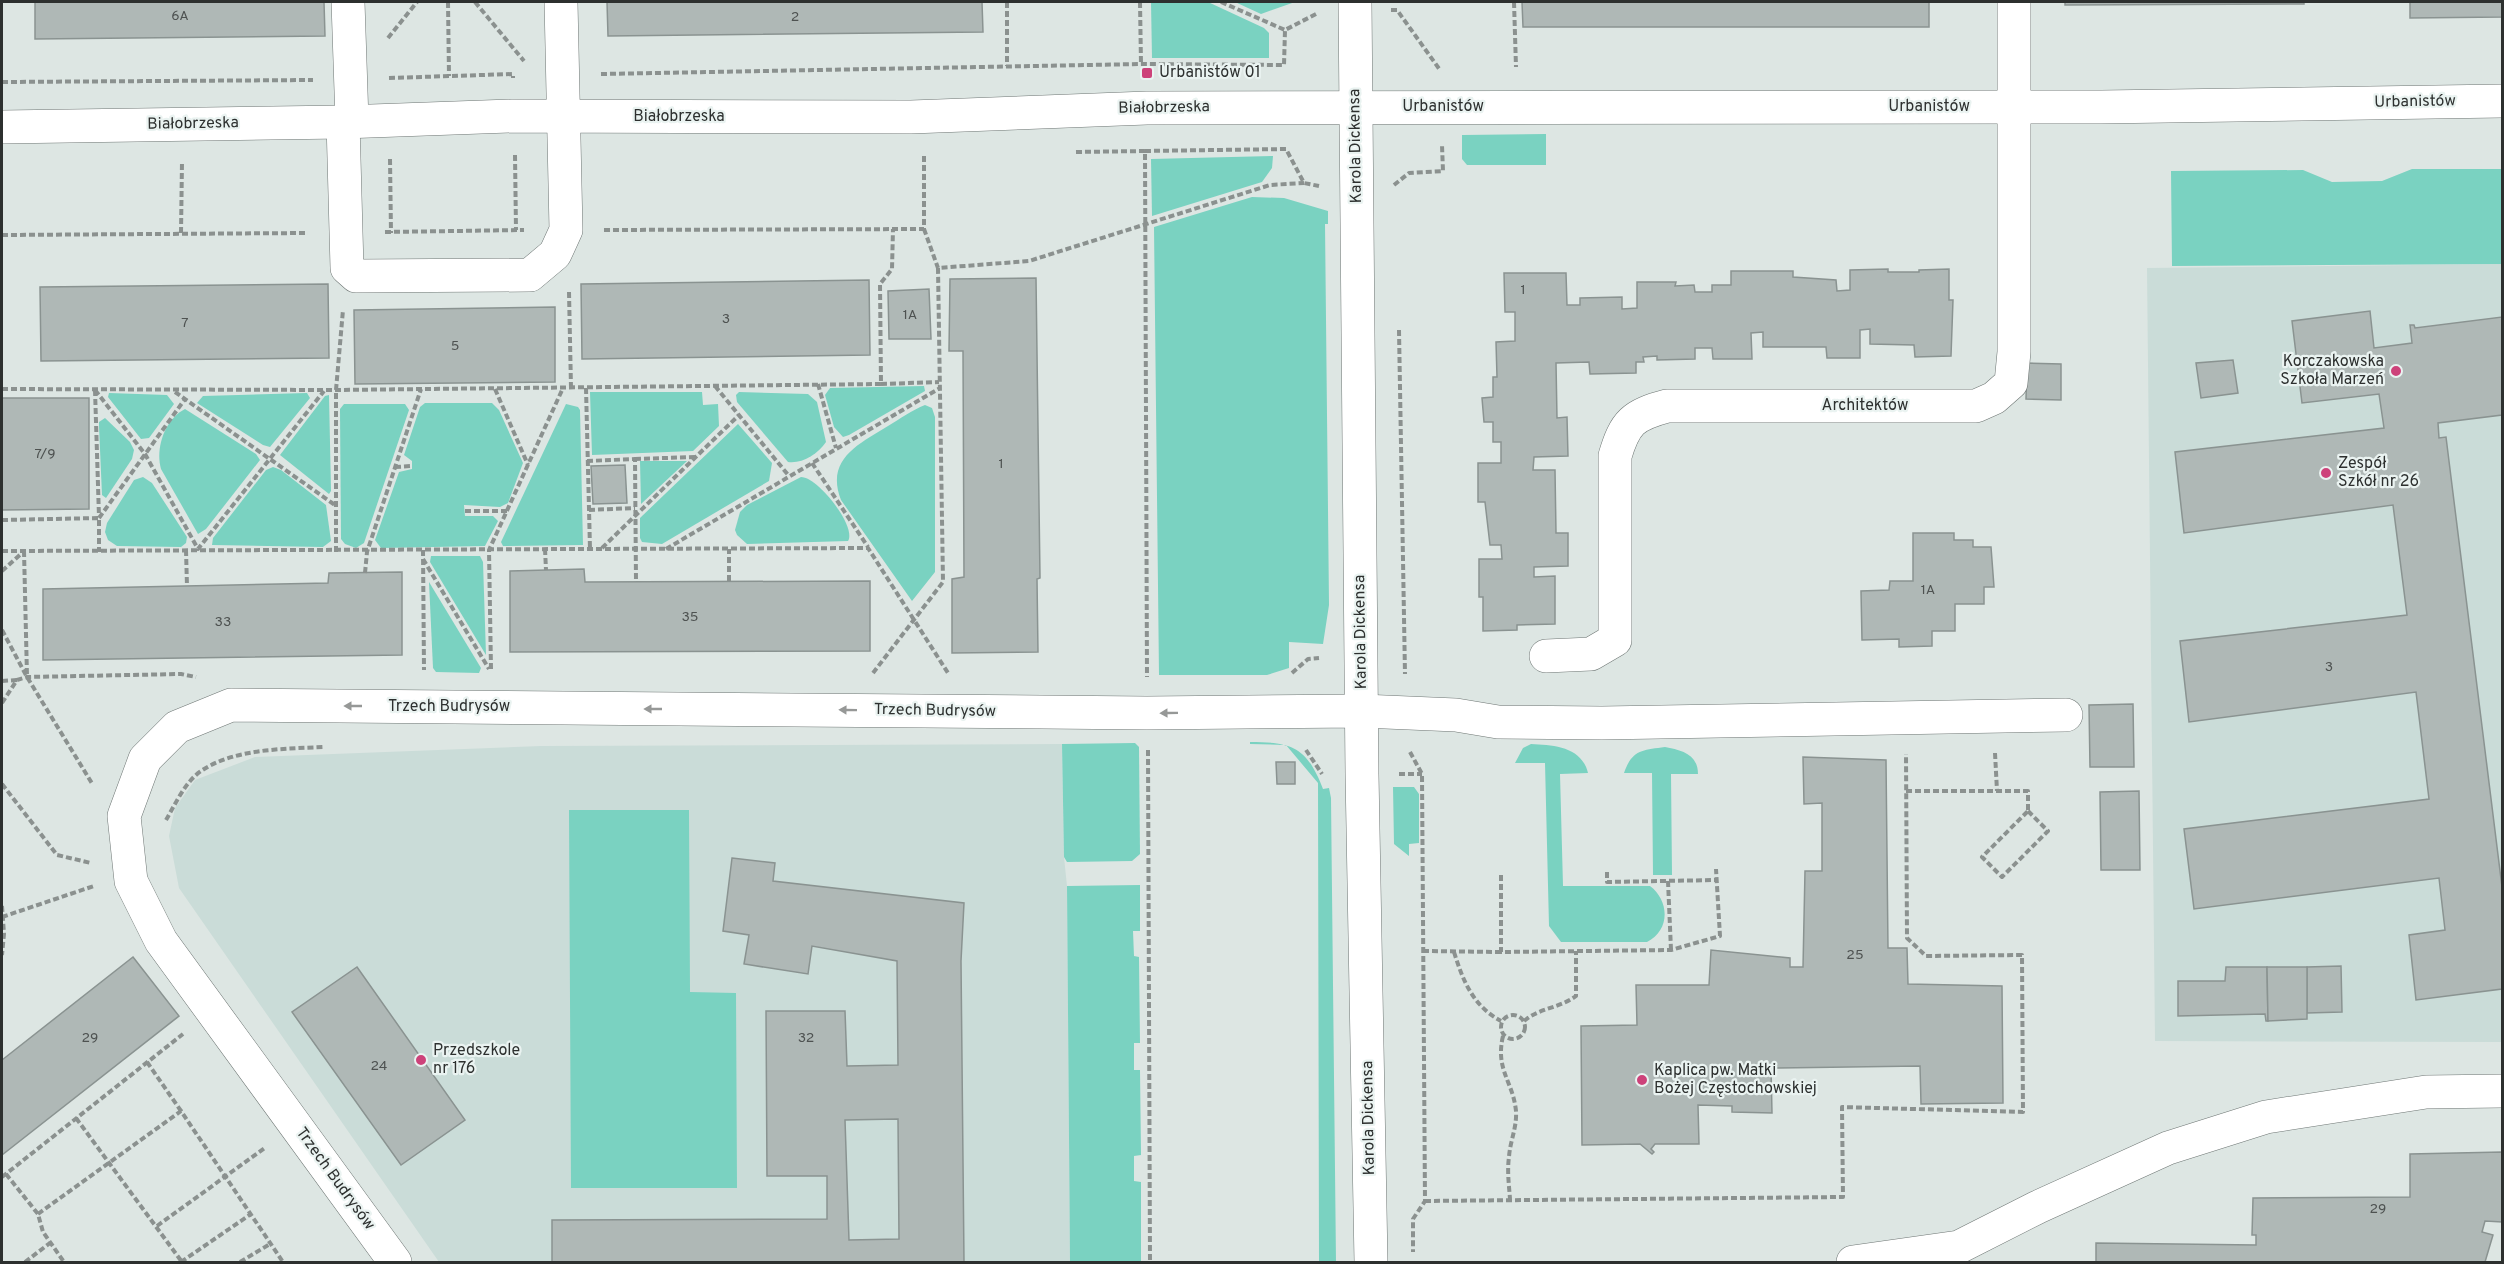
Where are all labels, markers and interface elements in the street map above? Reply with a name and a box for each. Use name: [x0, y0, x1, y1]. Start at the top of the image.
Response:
house number: 6A: [171, 8, 189, 25]
house number: 2: [791, 9, 799, 26]
place label: Urbanistów 01: [1159, 63, 1261, 83]
marker: Urbanistów 01: [1140, 66, 1154, 80]
street label: Karola Dickensa: [1345, 89, 1367, 203]
street label: Urbanistów: [2374, 91, 2456, 113]
street label: Białobrzeska: [1118, 97, 1210, 119]
street label: Urbanistów: [1402, 97, 1484, 117]
street label: Urbanistów: [1888, 97, 1970, 117]
street label: Białobrzeska: [633, 107, 725, 127]
street label: Białobrzeska: [147, 113, 239, 135]
house number: 1: [1520, 282, 1526, 299]
house number: 1A: [903, 307, 917, 324]
house number: 3: [722, 311, 730, 328]
house number: 7: [181, 315, 189, 332]
house number: 5: [451, 338, 459, 355]
place label: Korczakowska Szkoła Marzeń: [2280, 352, 2384, 390]
marker: Korczakowska Szkoła Marzeń: [2389, 364, 2403, 378]
street label: Architektów: [1822, 396, 1908, 416]
house number: 7/9: [35, 446, 56, 463]
place label: Zespół Szkół nr 26: [2338, 454, 2419, 492]
house number: 1: [998, 456, 1004, 473]
marker: Zespół Szkół nr 26: [2319, 466, 2333, 480]
street label: Karola Dickensa: [1350, 575, 1372, 689]
house number: 1A: [1921, 582, 1935, 599]
house number: 35: [681, 609, 699, 626]
house number: 33: [215, 614, 231, 631]
house number: 3: [2325, 659, 2333, 676]
street label: Trzech Budrysów: [388, 697, 510, 717]
street label: Trzech Budrysów: [874, 700, 996, 722]
one-way arrow: [344, 701, 363, 711]
one-way arrow: [644, 704, 663, 714]
one-way arrow: [839, 705, 858, 715]
one-way arrow: [1160, 708, 1179, 717]
house number: 25: [1846, 947, 1864, 964]
house number: 29: [82, 1030, 98, 1047]
house number: 32: [798, 1030, 814, 1047]
place label: Przedszkole nr 176: [433, 1041, 520, 1079]
marker: Przedszkole nr 176: [414, 1053, 428, 1067]
house number: 24: [370, 1058, 388, 1075]
street label: Karola Dickensa: [1358, 1061, 1380, 1175]
place label: Kaplica pw. Matki Bożej Częstochowskiej: [1654, 1061, 1817, 1099]
marker: Kaplica pw. Matki Bożej Częstochowskiej: [1635, 1073, 1649, 1087]
street label: Trzech Budrysów: [291, 1124, 379, 1234]
house number: 29: [2370, 1201, 2386, 1218]

